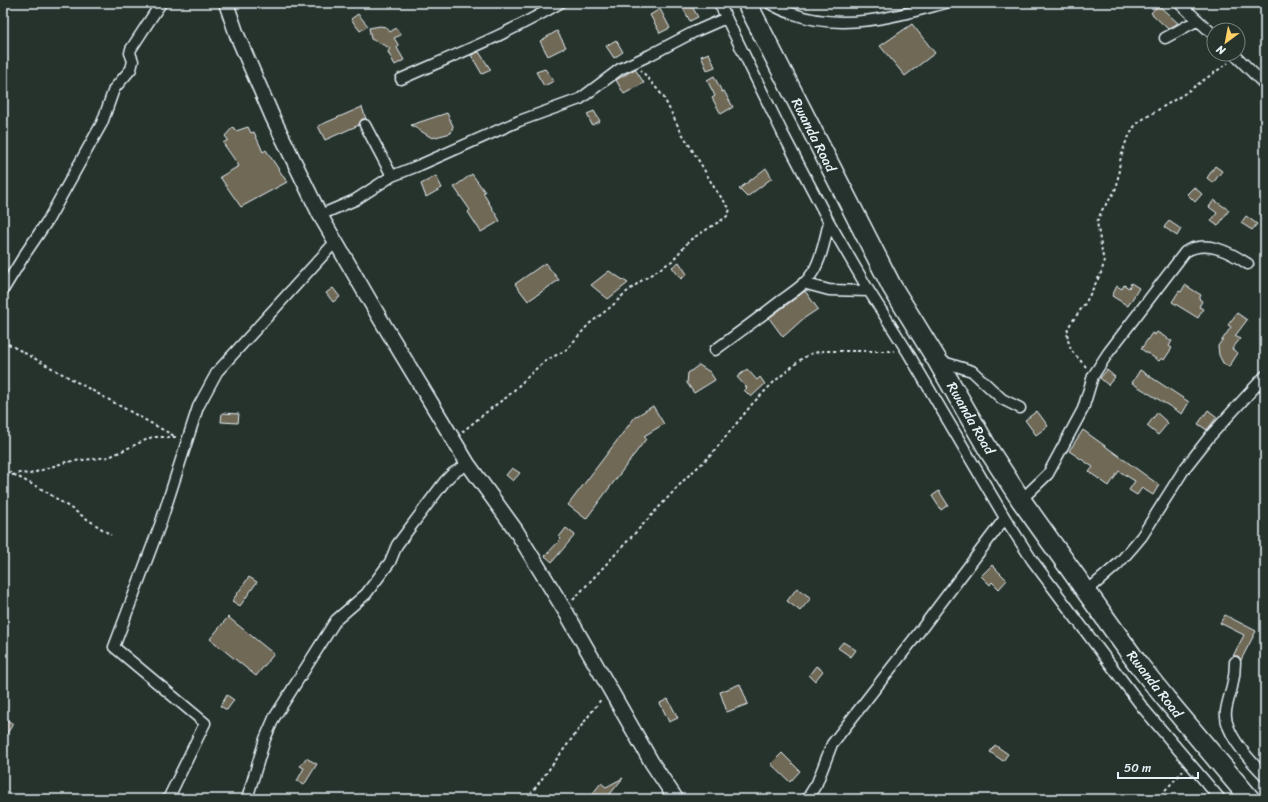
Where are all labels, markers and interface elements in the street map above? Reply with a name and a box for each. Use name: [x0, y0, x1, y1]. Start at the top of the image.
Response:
north arrow: [1206, 22, 1246, 62]
text: N: [1212, 40, 1230, 61]
street label: Rwanda Road: [784, 94, 844, 178]
street label: Rwanda Road: [940, 377, 1002, 461]
street label: Rwanda Road: [1120, 645, 1190, 725]
scale bar: [1118, 754, 1198, 780]
text: 50 m: [1124, 757, 1151, 779]

